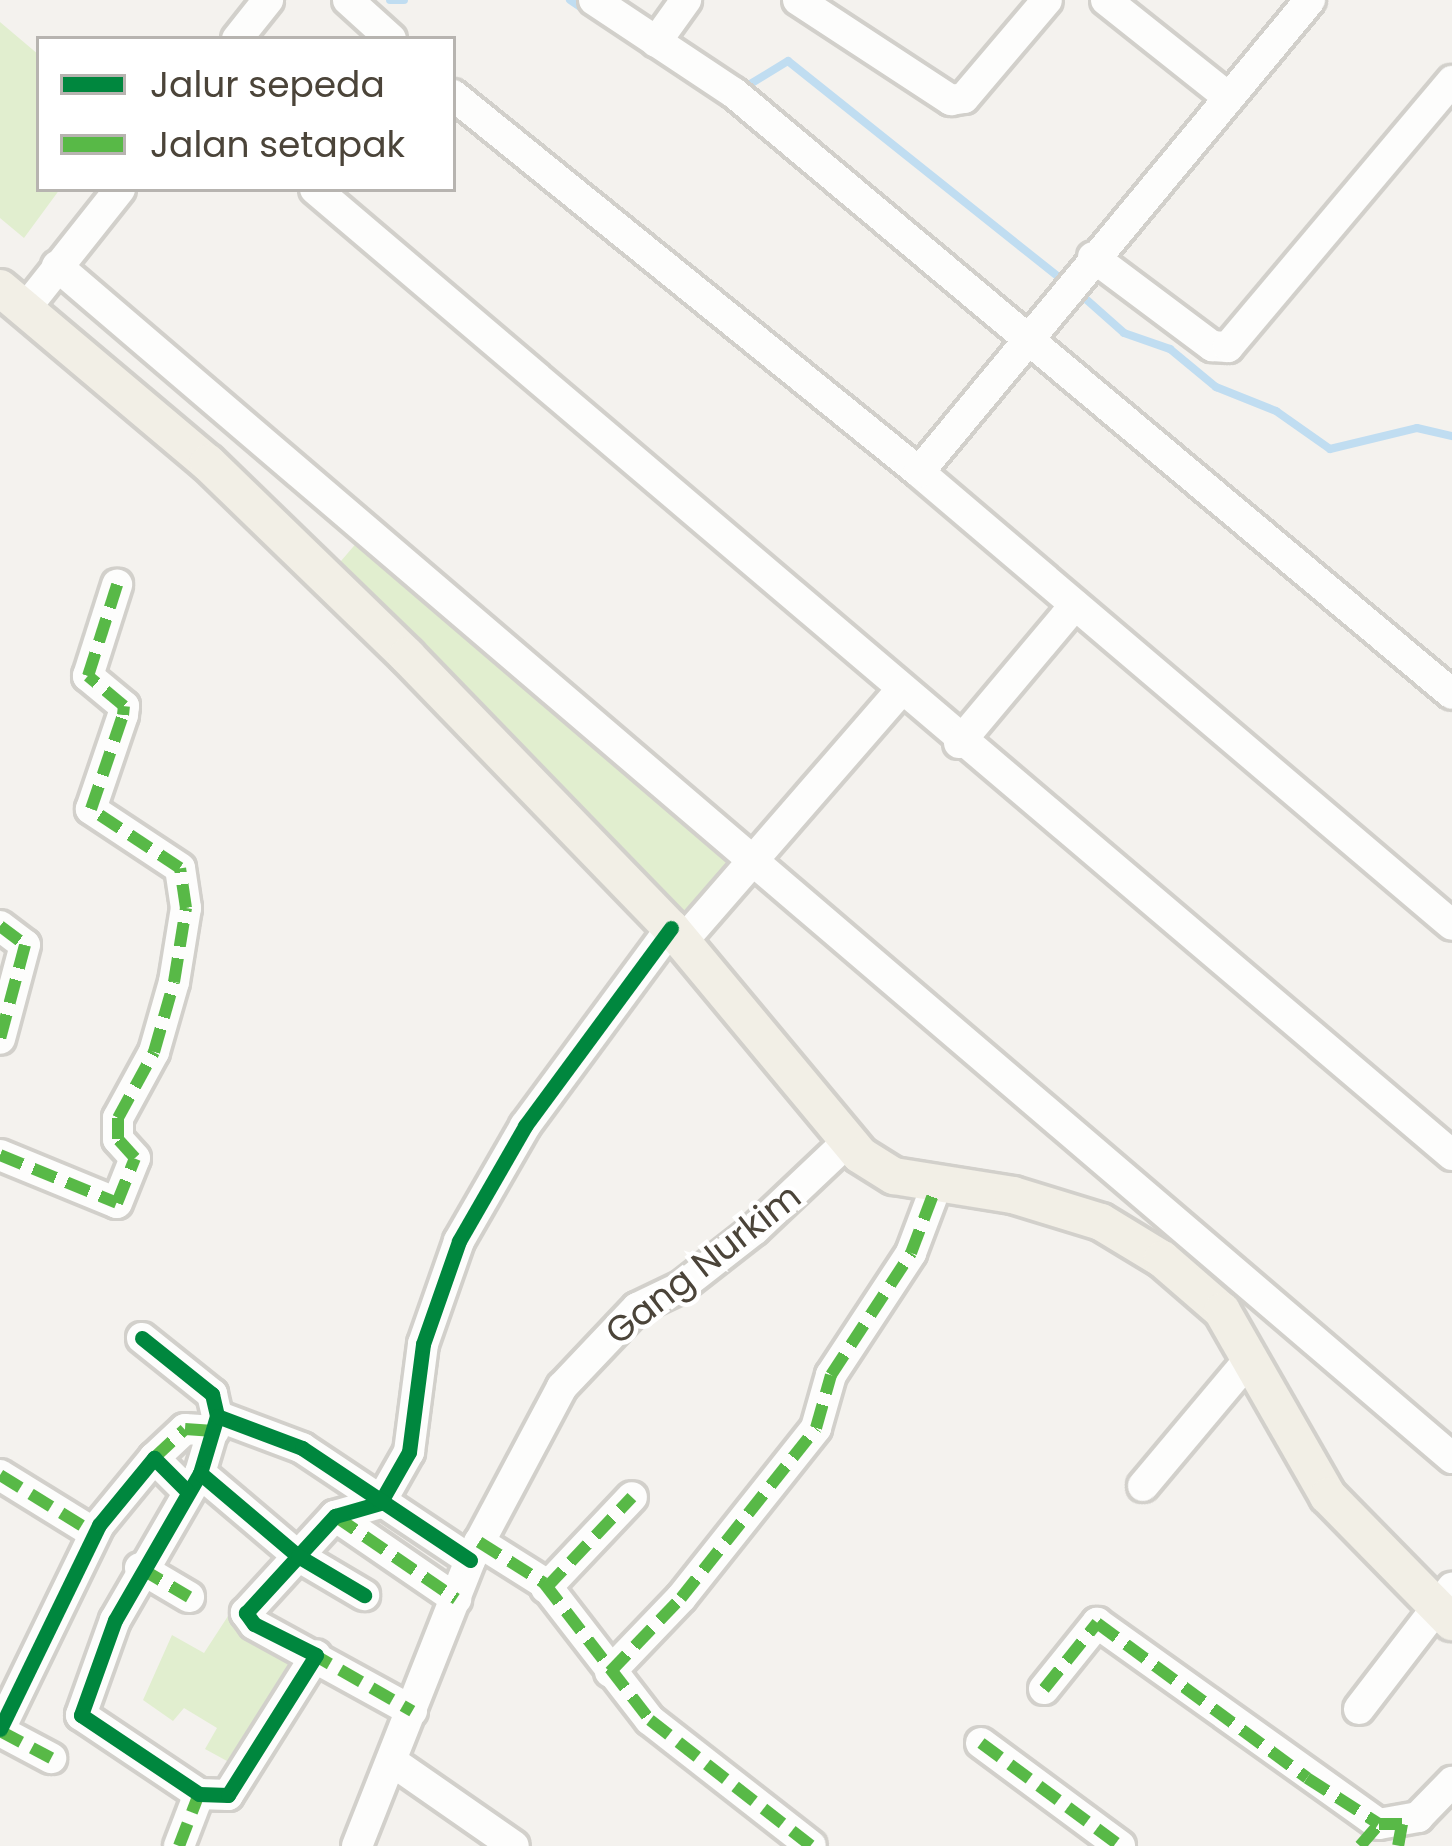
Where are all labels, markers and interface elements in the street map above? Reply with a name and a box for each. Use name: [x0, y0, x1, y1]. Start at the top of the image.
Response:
legend: [36, 36, 456, 192]
text: Jalur sepeda: [150, 59, 385, 110]
text: Jalan setapak: [150, 119, 405, 170]
street label: Gang Nurkim: [597, 1174, 809, 1354]

